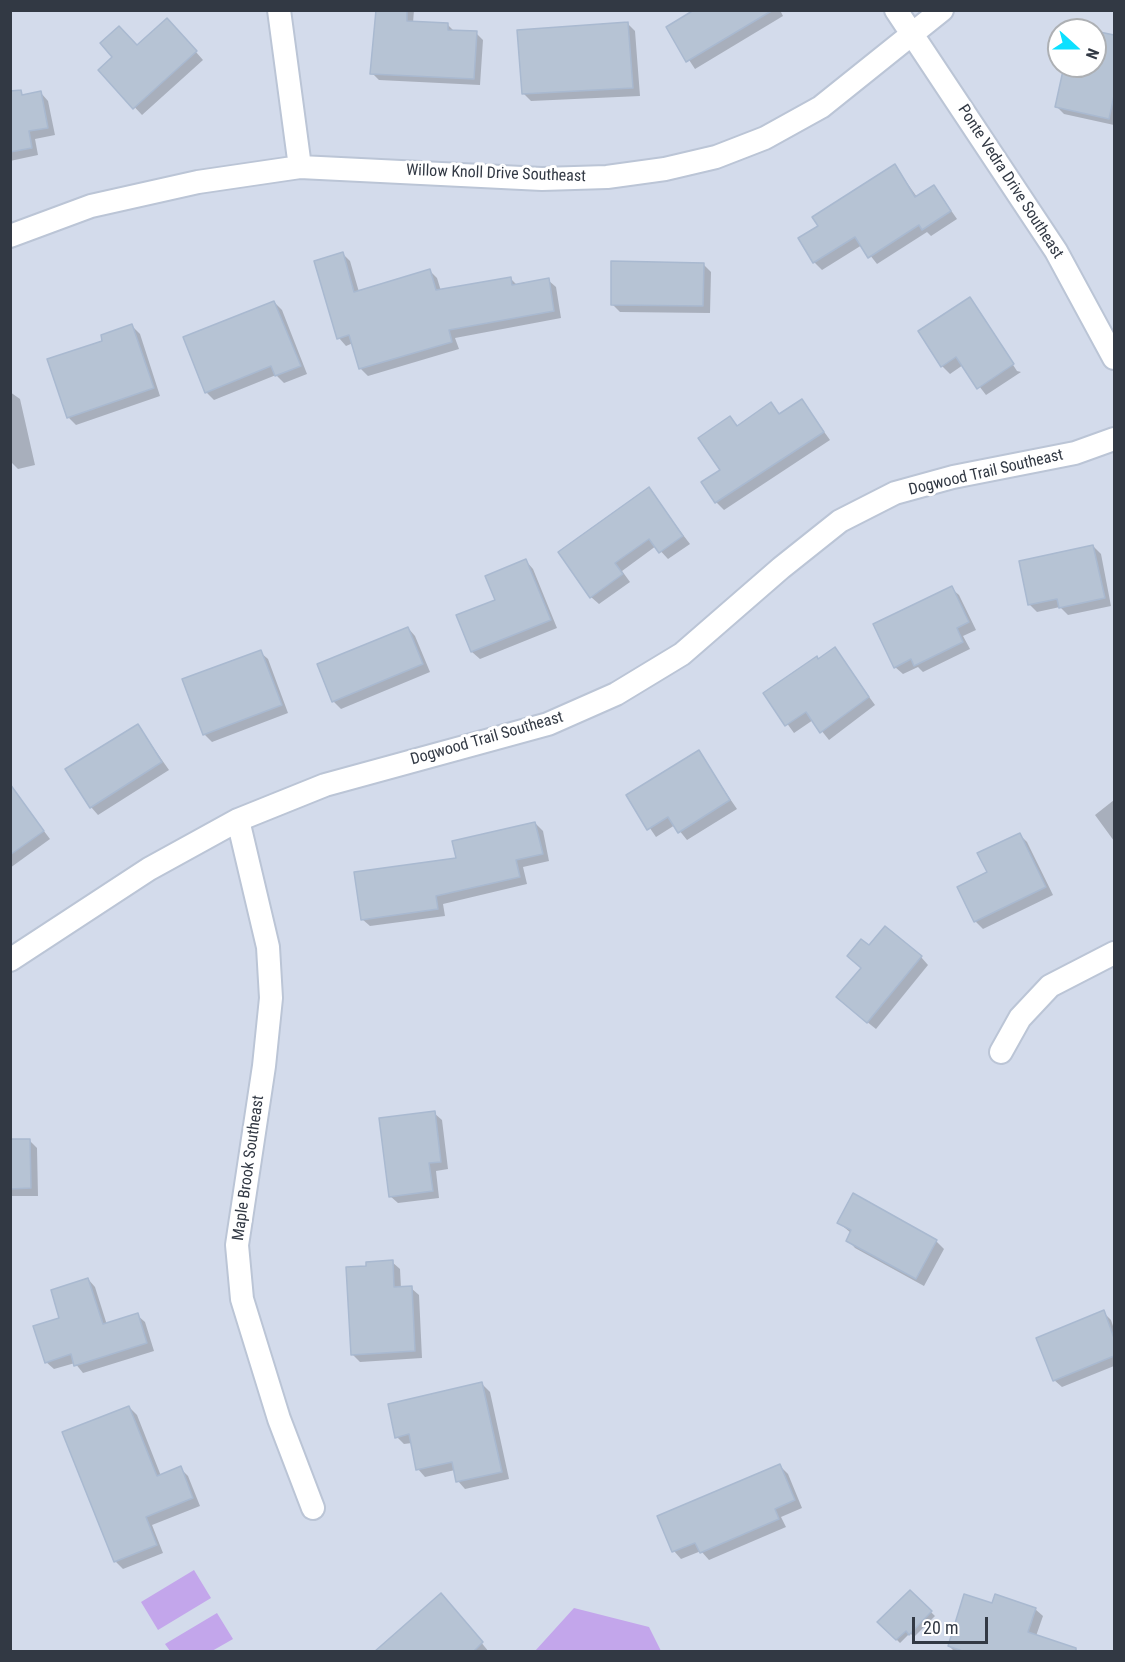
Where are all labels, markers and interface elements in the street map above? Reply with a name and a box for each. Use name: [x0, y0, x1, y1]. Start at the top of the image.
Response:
north arrow: [1047, 18, 1107, 78]
text: N: [1082, 46, 1103, 62]
street label: Ponte Vedra Drive Southeast: [953, 101, 1067, 263]
street label: Willow Knoll Drive Southeast: [406, 161, 586, 187]
street label: Dogwood Trail Southeast: [907, 446, 1065, 500]
street label: Dogwood Trail Southeast: [408, 708, 566, 770]
street label: Maple Brook Southeast: [229, 1094, 269, 1242]
scale bar: [915, 1605, 992, 1643]
text: 20 m: [923, 1617, 958, 1638]

